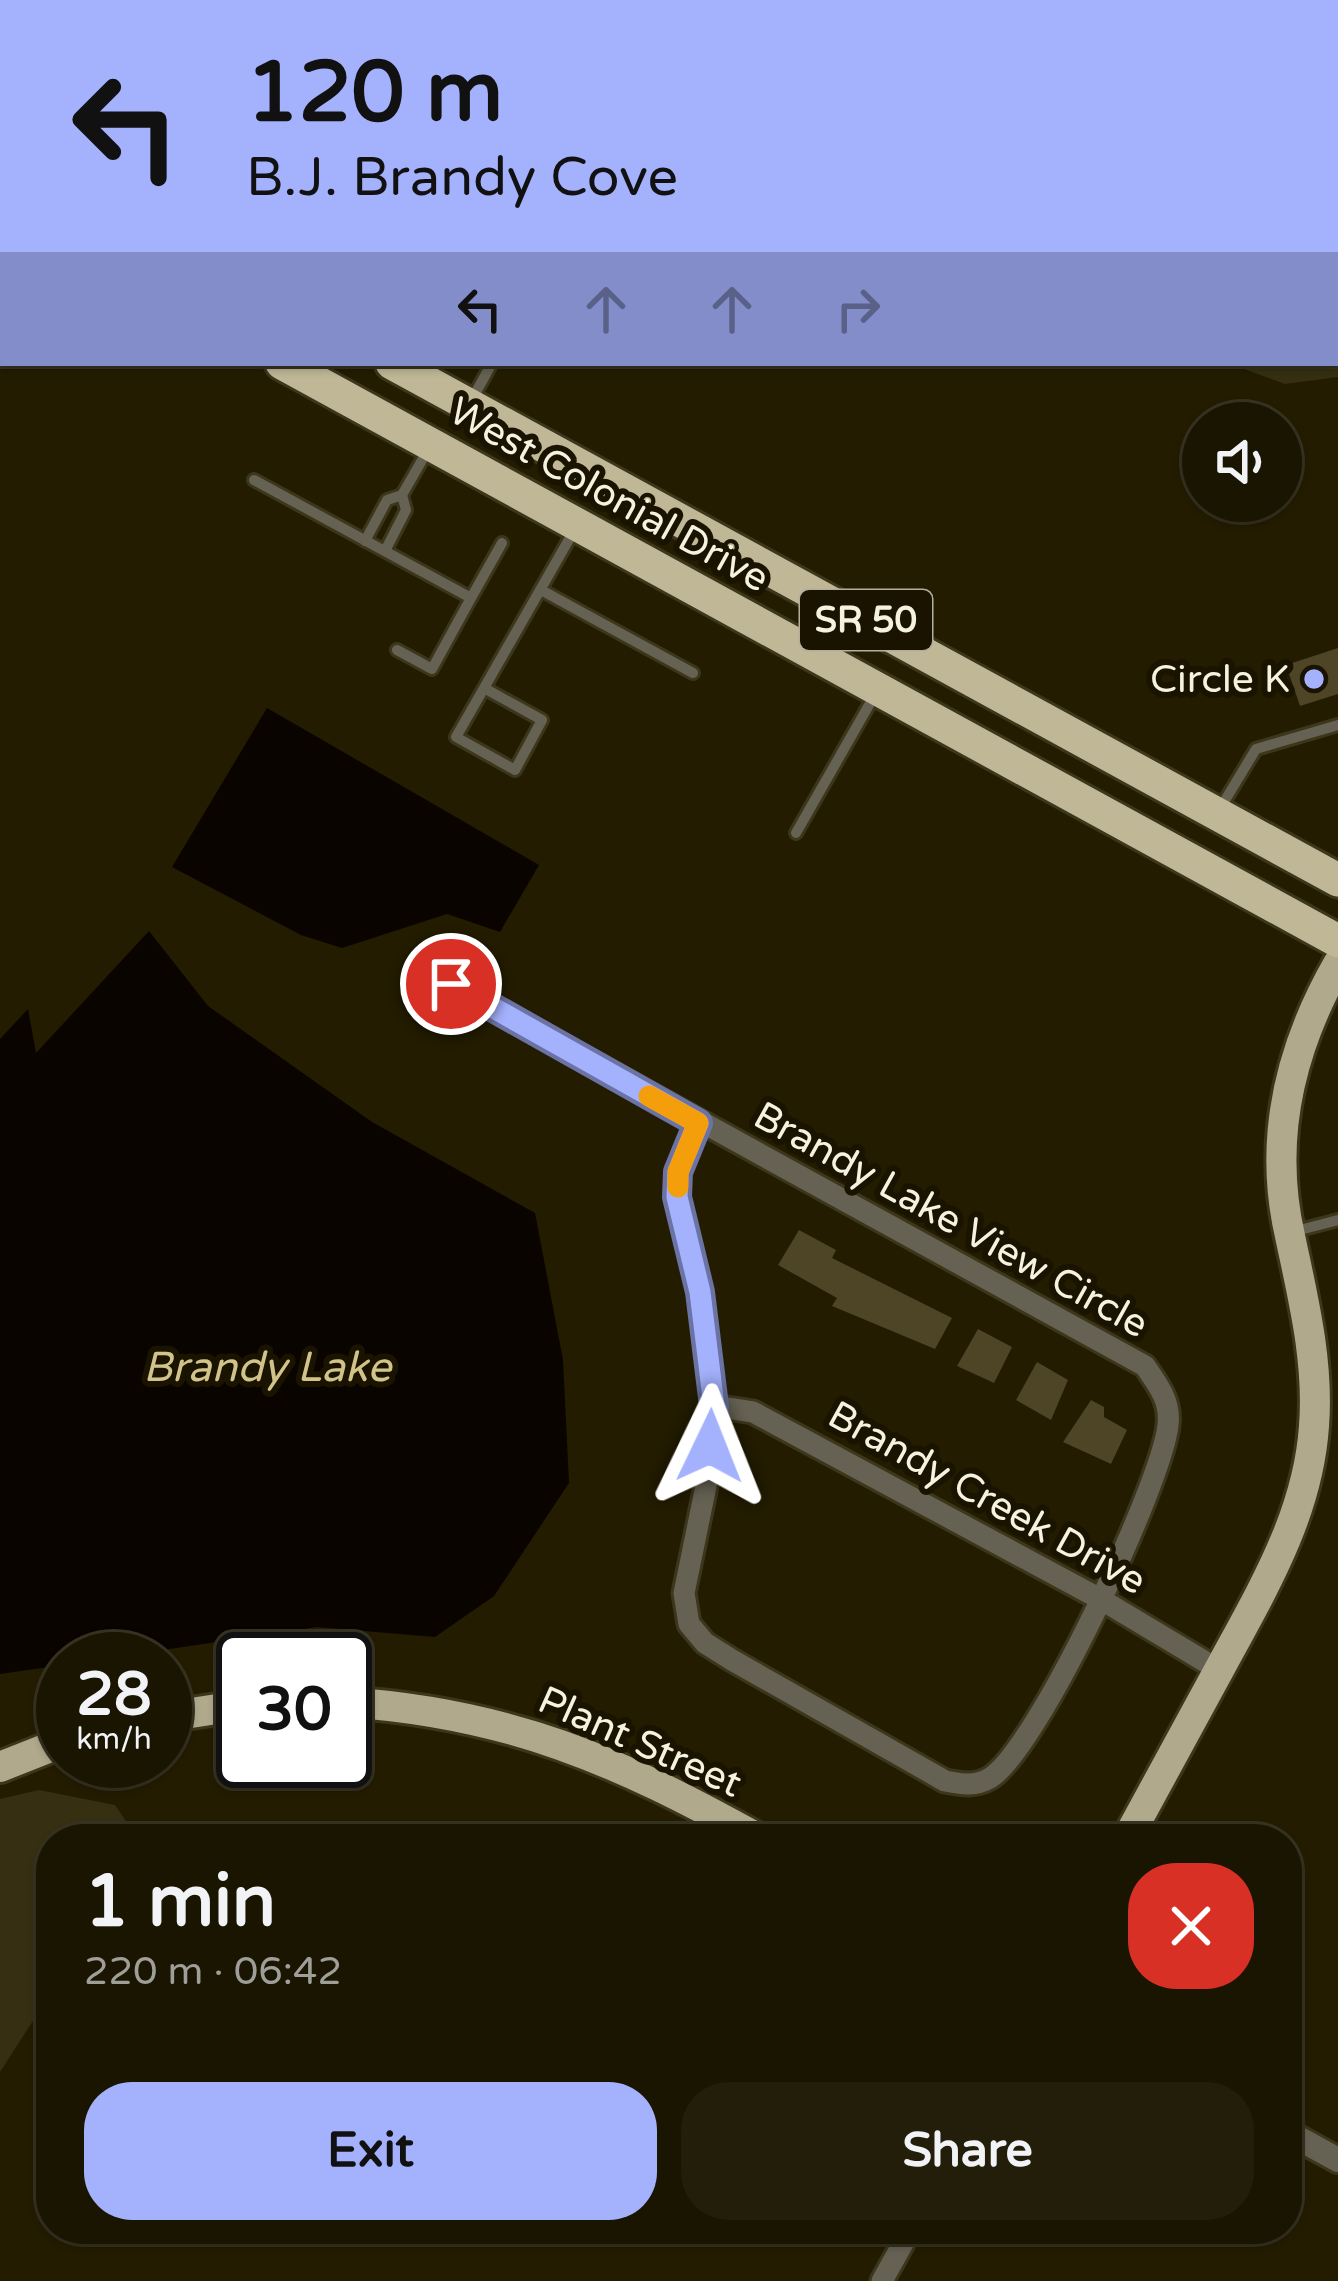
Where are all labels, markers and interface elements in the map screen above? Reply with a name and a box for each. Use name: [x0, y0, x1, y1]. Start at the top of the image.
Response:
text: 120 m: [246, 43, 503, 144]
icon: left: [48, 48, 204, 204]
text: B.J. Brandy Cove: [246, 145, 678, 210]
icon: left: [447, 276, 513, 342]
icon: ahead: [573, 276, 639, 342]
icon: ahead: [699, 276, 765, 342]
icon: right: [825, 276, 891, 342]
street label: West Colonial Drive: [441, 388, 777, 602]
map controls: [1182, 402, 1302, 522]
button: sound: [1182, 402, 1302, 522]
road number: SR 50: [800, 590, 932, 650]
place label: Circle K: [1150, 656, 1290, 703]
marker: Circle K: [1301, 666, 1327, 692]
pin: [400, 933, 502, 1035]
icon: arrive: [418, 951, 484, 1017]
street label: Brandy Lake View Circle: [746, 1092, 1156, 1348]
water label: Brandy Lake: [143, 1342, 393, 1393]
position arrow: [647, 1383, 773, 1509]
street label: Brandy Creek Drive: [820, 1391, 1154, 1605]
speed limit sign: 30: [216, 1632, 372, 1788]
text: 28: [76, 1659, 152, 1731]
street label: Plant Street: [531, 1676, 749, 1808]
text: km/h: [76, 1721, 152, 1758]
text: 1 min: [84, 1859, 276, 1946]
button: close: [1128, 1863, 1254, 1989]
text: 220 m · 06:42: [84, 1948, 342, 1995]
button: Exit: [84, 2082, 657, 2220]
button: Share: [681, 2082, 1254, 2220]

